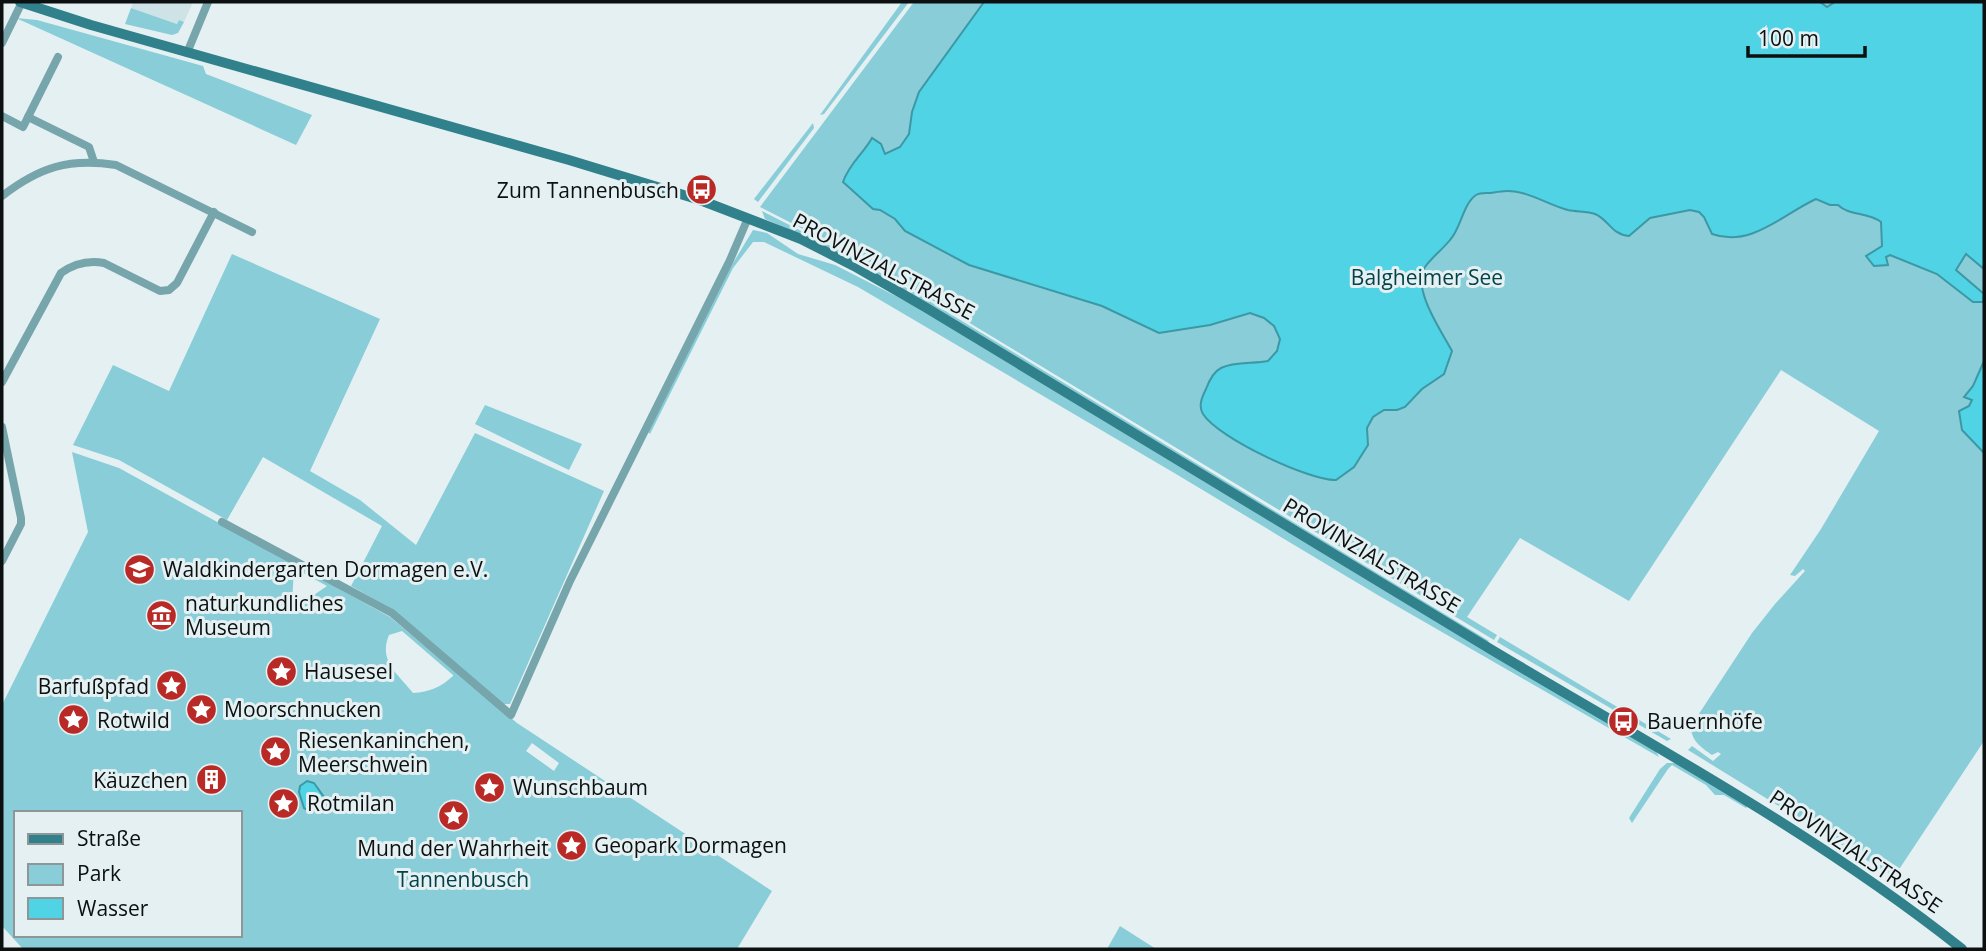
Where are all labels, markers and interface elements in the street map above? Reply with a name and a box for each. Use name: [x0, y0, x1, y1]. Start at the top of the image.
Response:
scale bar: [1748, 14, 1865, 58]
text: 100 m: [1758, 24, 1819, 52]
bus stop icon: Zum Tannenbusch: [685, 173, 719, 207]
place label: Zum Tannenbusch: [497, 176, 679, 204]
street label: PROVINZIALSTRASSE: [788, 206, 980, 326]
park label: Balgheimer See: [1351, 263, 1503, 291]
street label: PROVINZIALSTRASSE: [1278, 491, 1466, 619]
school or university icon: Waldkindergarten Dormagen e.V.: [123, 552, 157, 586]
place label: Waldkindergarten Dormagen e.V.: [163, 555, 488, 583]
place label: naturkundliches Museum: [185, 589, 343, 641]
museum icon: naturkundliches Museum: [145, 598, 179, 632]
place icon: Hausesel: [264, 654, 298, 688]
place label: Hausesel: [304, 657, 393, 685]
place icon: Barfußpfad: [155, 669, 189, 703]
place label: Barfußpfad: [38, 672, 149, 700]
place icon: Moorschnucken: [184, 692, 218, 726]
place label: Moorschnucken: [224, 695, 381, 723]
place icon: Rotwild: [57, 703, 91, 737]
bus stop icon: Bauernhöfe: [1607, 704, 1641, 738]
place label: Rotwild: [97, 706, 170, 734]
place label: Bauernhöfe: [1647, 707, 1763, 735]
place label: Riesenkaninchen, Meerschwein: [298, 726, 470, 778]
place icon: Riesenkaninchen, Meerschwein: [258, 735, 292, 769]
building icon: Käuzchen: [194, 763, 228, 797]
place label: Käuzchen: [93, 766, 188, 794]
place icon: Wunschbaum: [473, 770, 507, 804]
place label: Wunschbaum: [513, 773, 648, 801]
street label: PROVINZIALSTRASSE: [1764, 783, 1948, 919]
place icon: Rotmilan: [267, 786, 301, 820]
place label: Rotmilan: [307, 789, 395, 817]
place icon: Mund der Wahrheit: [436, 799, 470, 833]
legend: [14, 811, 242, 937]
text: Straße: [77, 824, 141, 852]
place icon: Geopark Dormagen: [554, 828, 588, 862]
place label: Geopark Dormagen: [594, 831, 787, 859]
place label: Mund der Wahrheit: [357, 834, 549, 862]
text: Park: [77, 859, 121, 887]
park label: Tannenbusch: [397, 865, 529, 893]
text: Wasser: [77, 894, 149, 922]

